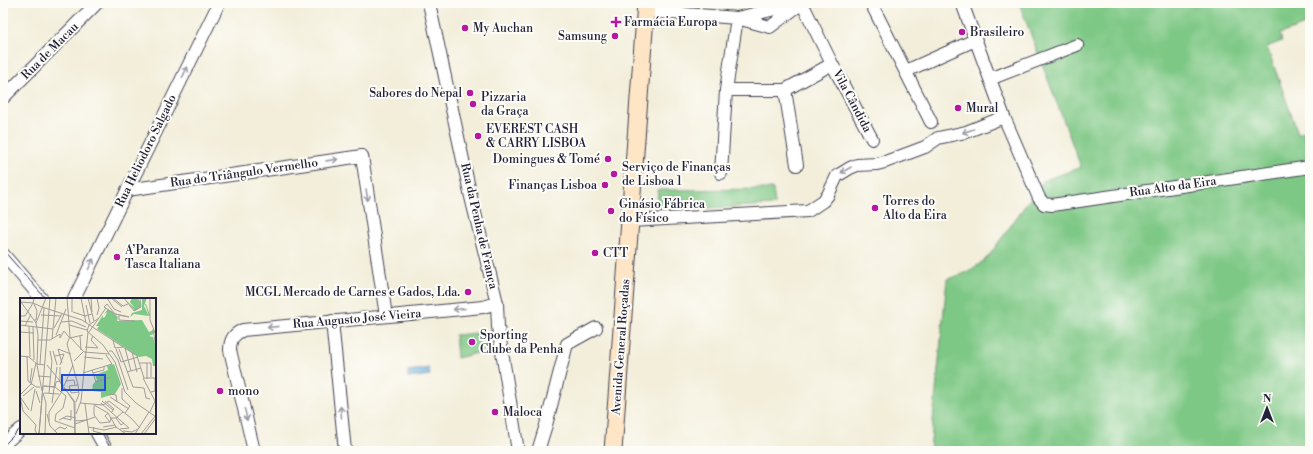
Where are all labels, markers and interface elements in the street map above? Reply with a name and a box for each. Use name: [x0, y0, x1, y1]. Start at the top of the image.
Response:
place label: Farmácia Europa: [624, 15, 719, 30]
marker: Farmácia Europa: [611, 17, 621, 27]
street label: Rua de Macau: [18, 19, 82, 83]
place label: My Auchan: [473, 21, 533, 36]
marker: My Auchan: [460, 23, 470, 33]
place label: Brasileiro: [969, 25, 1024, 40]
marker: Brasileiro: [957, 27, 967, 37]
place label: Samsung: [558, 29, 608, 44]
marker: Samsung: [610, 31, 620, 41]
one-way arrow: [182, 66, 189, 78]
street label: Vila Cândida: [829, 66, 875, 136]
place label: Sabores do Nepal: [369, 86, 462, 101]
marker: Sabores do Nepal: [465, 88, 475, 98]
place label: Pizzaria da Graça: [481, 90, 529, 119]
street label: Rua Heliodoro Salgado: [112, 92, 180, 210]
marker: Pizzaria da Graça: [468, 99, 478, 109]
place label: Mural: [966, 101, 999, 116]
marker: Mural: [953, 103, 963, 113]
place label: EVEREST CASH & CARRY LISBOA: [486, 122, 587, 151]
one-way arrow: [962, 128, 975, 135]
marker: EVEREST CASH & CARRY LISBOA: [473, 131, 483, 141]
place label: Domingues & Tomé: [493, 152, 600, 167]
marker: Domingues & Tomé: [603, 154, 613, 164]
street label: Rua do Triângulo Vermelho: [169, 155, 319, 191]
one-way arrow: [325, 156, 338, 164]
place label: Serviço de Finanças de Lisboa 1: [622, 160, 731, 189]
street label: Rua da Penha de França: [457, 161, 501, 291]
one-way arrow: [840, 167, 852, 175]
marker: Serviço de Finanças de Lisboa 1: [609, 169, 619, 179]
street label: Rua Alto da Eira: [1129, 173, 1218, 201]
place label: Finanças Lisboa: [508, 178, 598, 193]
marker: Finanças Lisboa: [600, 180, 610, 190]
one-way arrow: [364, 188, 372, 201]
place label: Torres do Alto da Eira: [882, 194, 948, 223]
place label: Ginásio Fábrica do Físico: [619, 197, 706, 226]
marker: Torres do Alto da Eira: [870, 203, 880, 213]
marker: Ginásio Fábrica do Físico: [606, 206, 616, 216]
place label: A’Paranza Tasca Italiana: [124, 243, 201, 272]
place label: CTT: [603, 246, 629, 261]
marker: CTT: [590, 248, 600, 258]
marker: A’Paranza Tasca Italiana: [112, 252, 122, 262]
one-way arrow: [88, 258, 95, 270]
street label: Avenida General Roçadas: [609, 278, 633, 417]
place label: MCGL Mercado de Carnes e Gados, Lda.: [245, 285, 460, 300]
marker: MCGL Mercado de Carnes e Gados, Lda.: [463, 287, 473, 297]
inset map: [20, 298, 156, 434]
one-way arrow: [453, 305, 466, 313]
street label: Rua Augusto José Vieira: [292, 306, 423, 332]
one-way arrow: [267, 323, 280, 330]
place label: Sporting Clube da Penha: [480, 328, 564, 357]
marker: Sporting Clube da Penha: [467, 337, 477, 347]
place label: mono: [228, 384, 259, 399]
marker: mono: [215, 386, 225, 396]
north arrow: [1247, 388, 1287, 428]
text: N: [1263, 392, 1272, 406]
place label: Maloca: [503, 405, 543, 420]
one-way arrow: [337, 406, 345, 419]
marker: Maloca: [490, 407, 500, 417]
one-way arrow: [242, 408, 250, 421]

